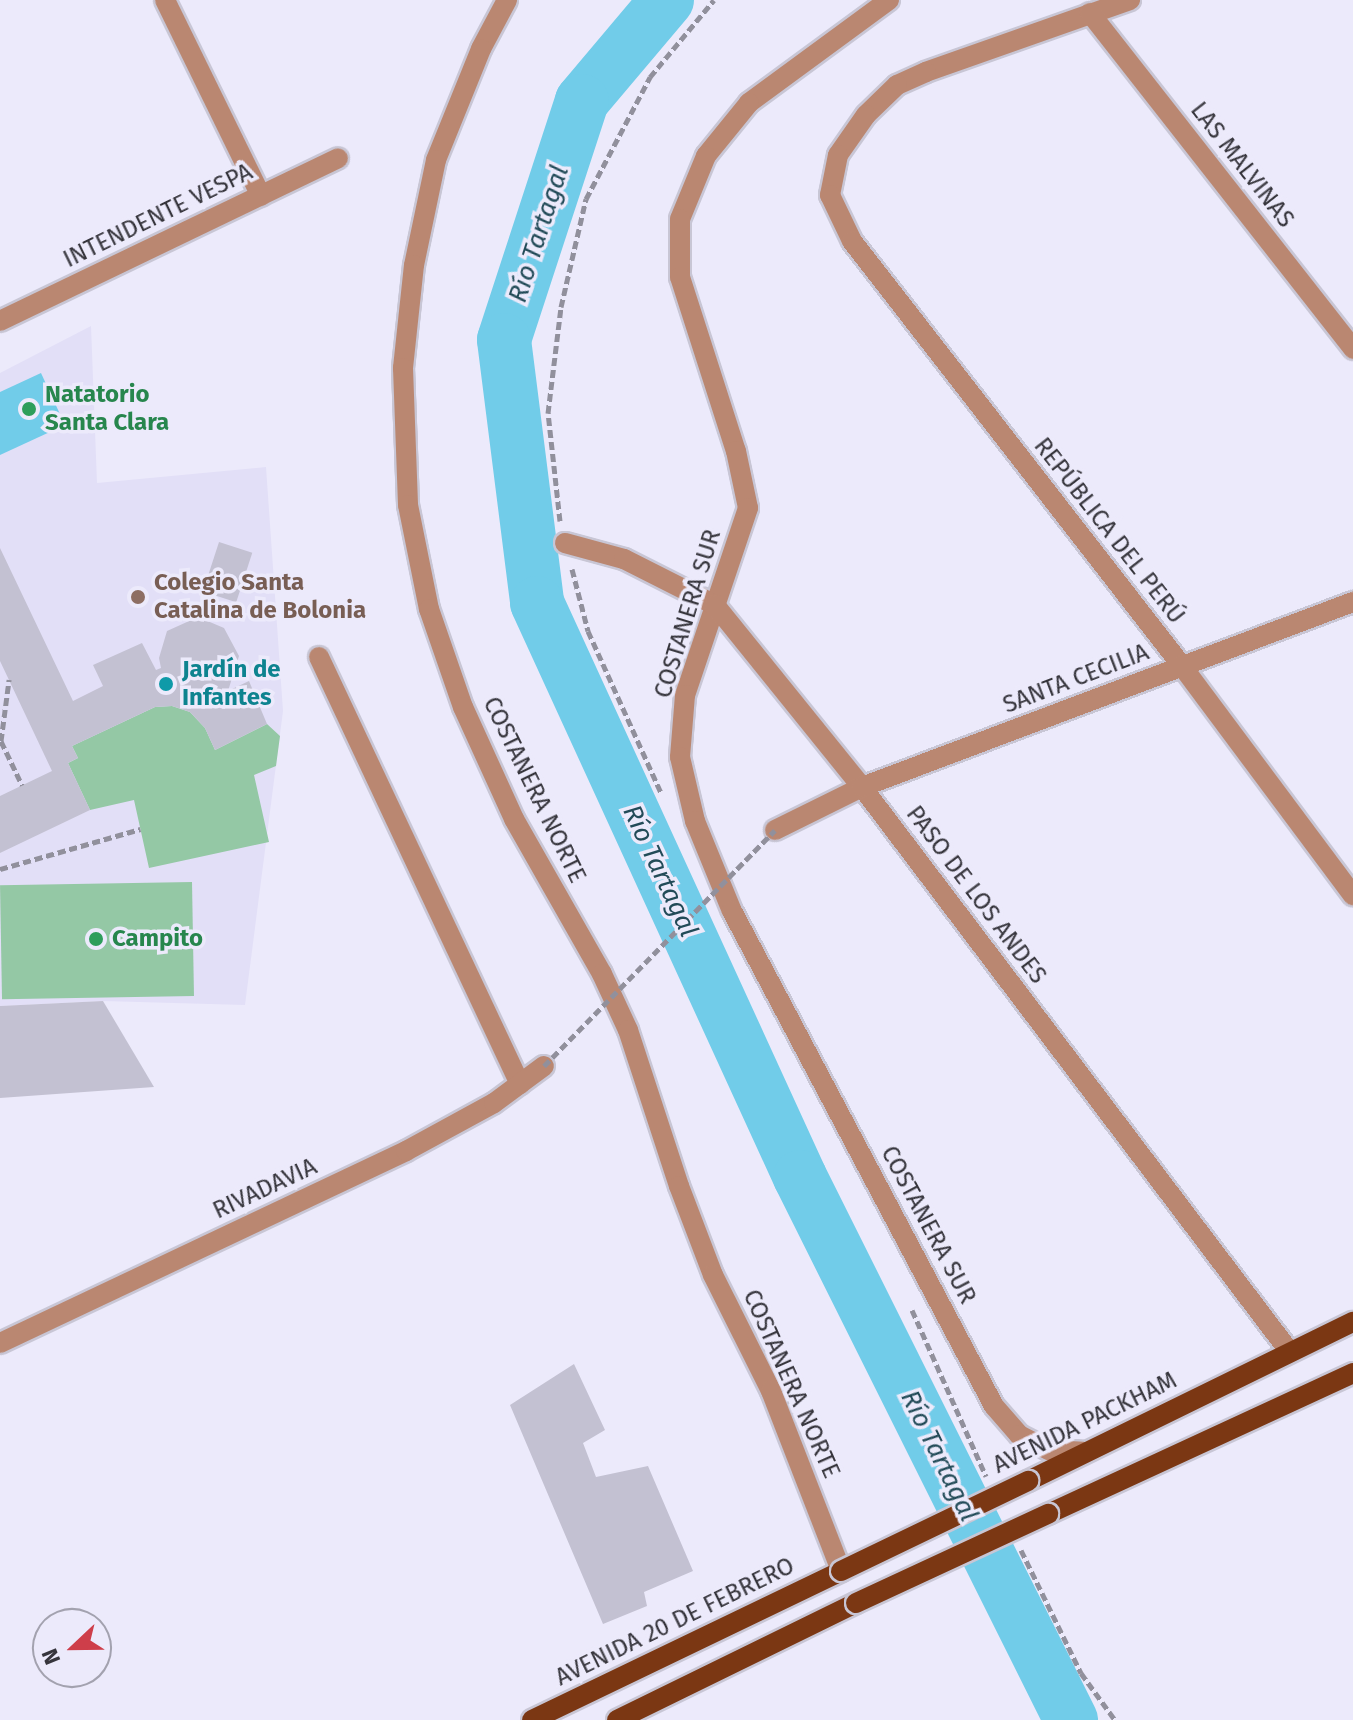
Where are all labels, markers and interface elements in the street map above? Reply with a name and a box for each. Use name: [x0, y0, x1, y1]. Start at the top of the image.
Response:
street label: LAS MALVINAS: [1184, 97, 1300, 233]
street label: INTENDENTE VESPA: [59, 158, 257, 274]
water label: Río Tartagal: [502, 162, 576, 306]
place label: Natatorio Santa Clara: [45, 381, 169, 437]
marker: Natatorio Santa Clara: [20, 400, 38, 418]
street label: REPÚBLICA DEL PERÚ: [1027, 432, 1191, 630]
street label: COSTANERA SUR: [649, 526, 727, 702]
place label: Colegio Santa Catalina de Bolonia: [154, 569, 366, 625]
marker: Colegio Santa Catalina de Bolonia: [129, 588, 147, 606]
street label: SANTA CECILIA: [999, 638, 1153, 720]
place label: Jardín de Infantes: [182, 656, 281, 712]
marker: Jardín de Infantes: [157, 675, 175, 693]
street label: COSTANERA NORTE: [477, 692, 591, 888]
water label: Río Tartagal: [616, 800, 704, 942]
street label: PASO DE LOS ANDES: [900, 800, 1052, 990]
place label: Campito: [112, 925, 203, 953]
marker: Campito: [87, 930, 105, 948]
street label: COSTANERA SUR: [874, 1141, 982, 1309]
street label: RIVADAVIA: [209, 1152, 321, 1226]
street label: COSTANERA NORTE: [737, 1285, 845, 1483]
street label: AVENIDA PACKHAM: [988, 1366, 1182, 1480]
water label: Río Tartagal: [894, 1385, 984, 1527]
street label: AVENIDA 20 DE FEBRERO: [551, 1552, 799, 1692]
north arrow: [32, 1608, 112, 1688]
text: N: [36, 1645, 66, 1668]

